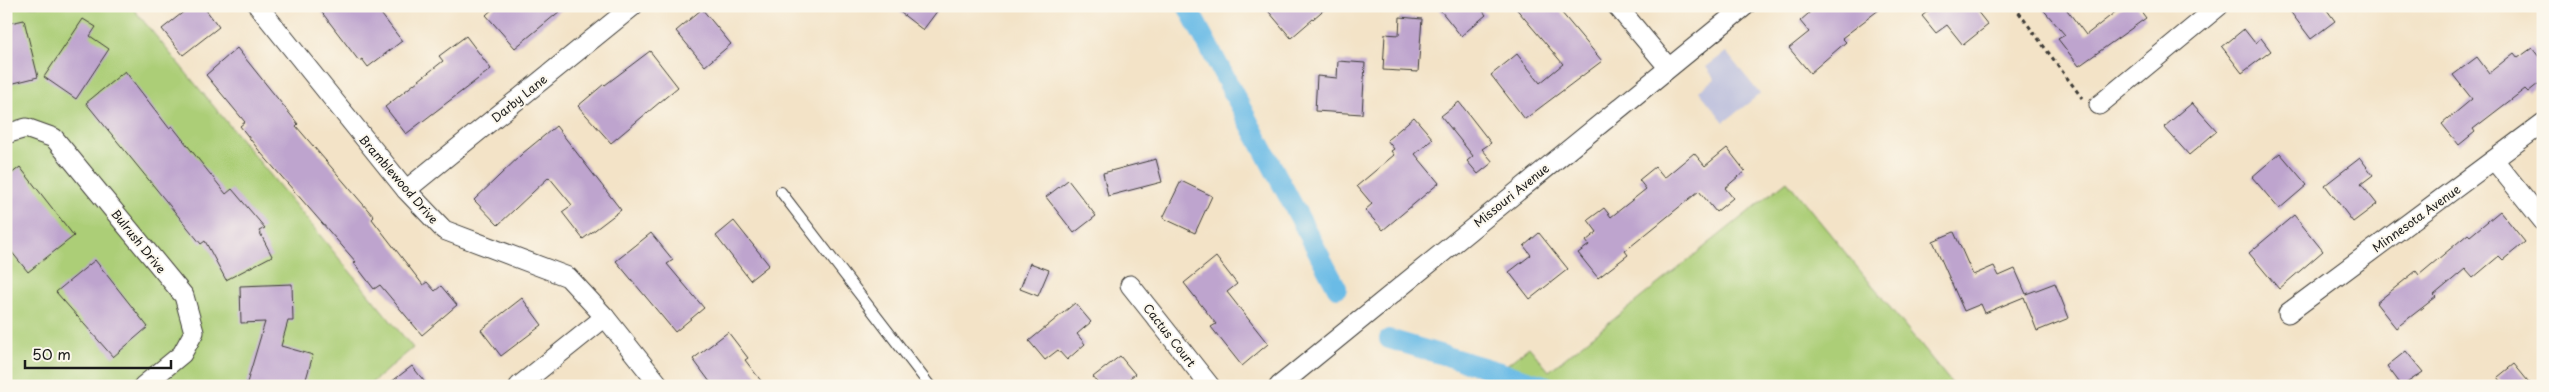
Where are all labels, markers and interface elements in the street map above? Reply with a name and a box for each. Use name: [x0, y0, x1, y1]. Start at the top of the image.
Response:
street label: Darby Lane: [487, 70, 551, 126]
street label: Bramblewood Drive: [355, 131, 443, 227]
street label: Missouri Avenue: [1469, 159, 1553, 231]
street label: Minnesota Avenue: [2368, 180, 2464, 256]
street label: Bulrush Drive: [108, 205, 170, 277]
street label: Cactus Court: [1139, 299, 1201, 371]
scale bar: [25, 337, 171, 369]
text: 50 m: [32, 342, 71, 365]

